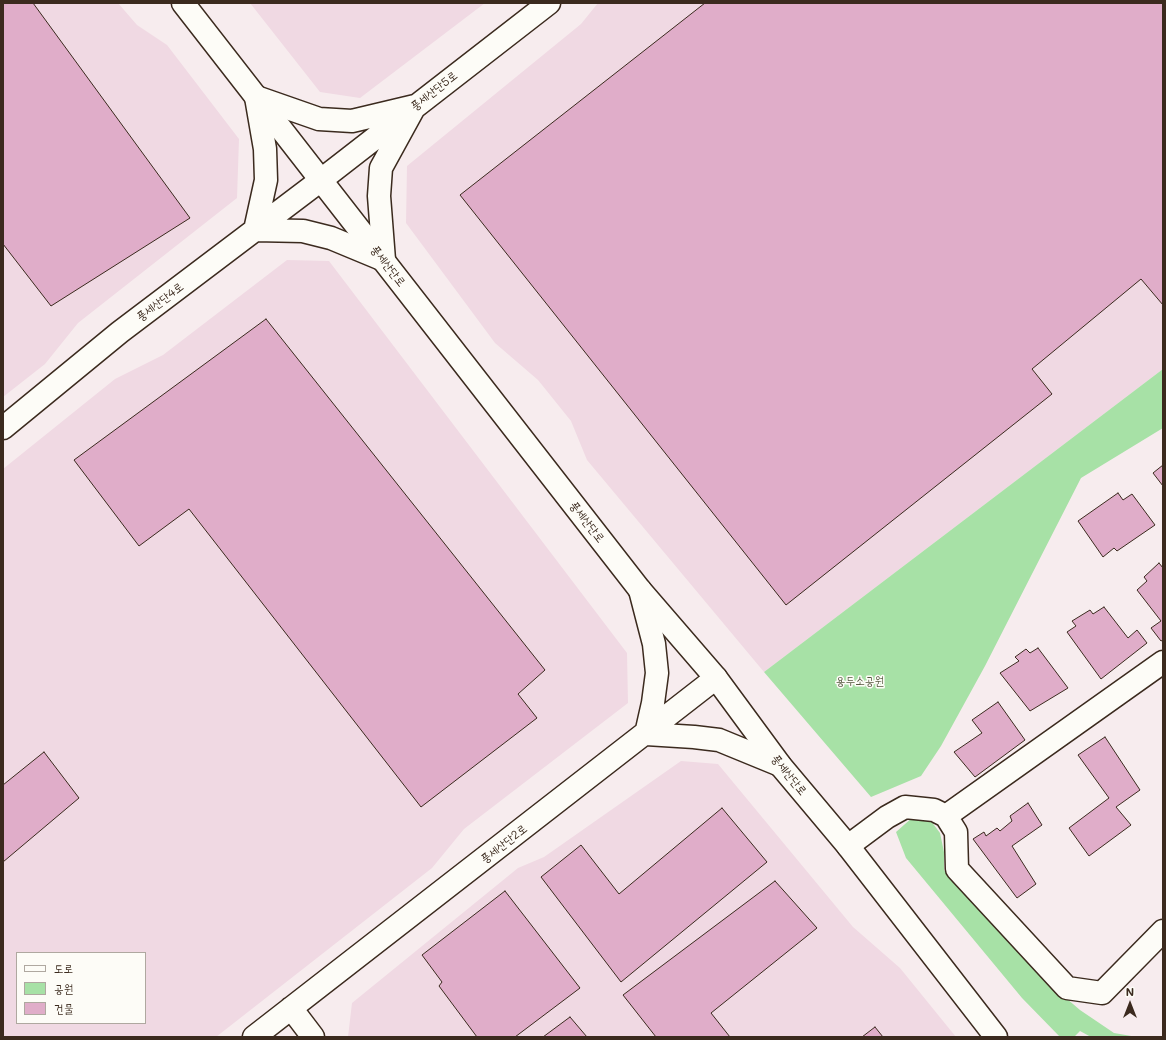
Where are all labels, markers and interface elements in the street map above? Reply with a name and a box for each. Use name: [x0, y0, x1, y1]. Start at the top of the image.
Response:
street label: 풍세산단5로: [408, 68, 460, 114]
street label: 풍세산단로: [367, 243, 409, 289]
street label: 풍세산단4로: [134, 280, 186, 324]
street label: 풍세산단로: [566, 499, 608, 545]
park label: 용두소공원: [836, 674, 884, 688]
street label: 풍세산단로: [768, 752, 810, 798]
street label: 풍세산단2로: [478, 821, 530, 867]
legend: [16, 952, 146, 1024]
text: 도로: [54, 960, 73, 976]
text: 공원: [54, 980, 73, 996]
north arrow: [1110, 984, 1150, 1024]
text: N: [1126, 984, 1134, 999]
text: 건물: [54, 1000, 73, 1016]

